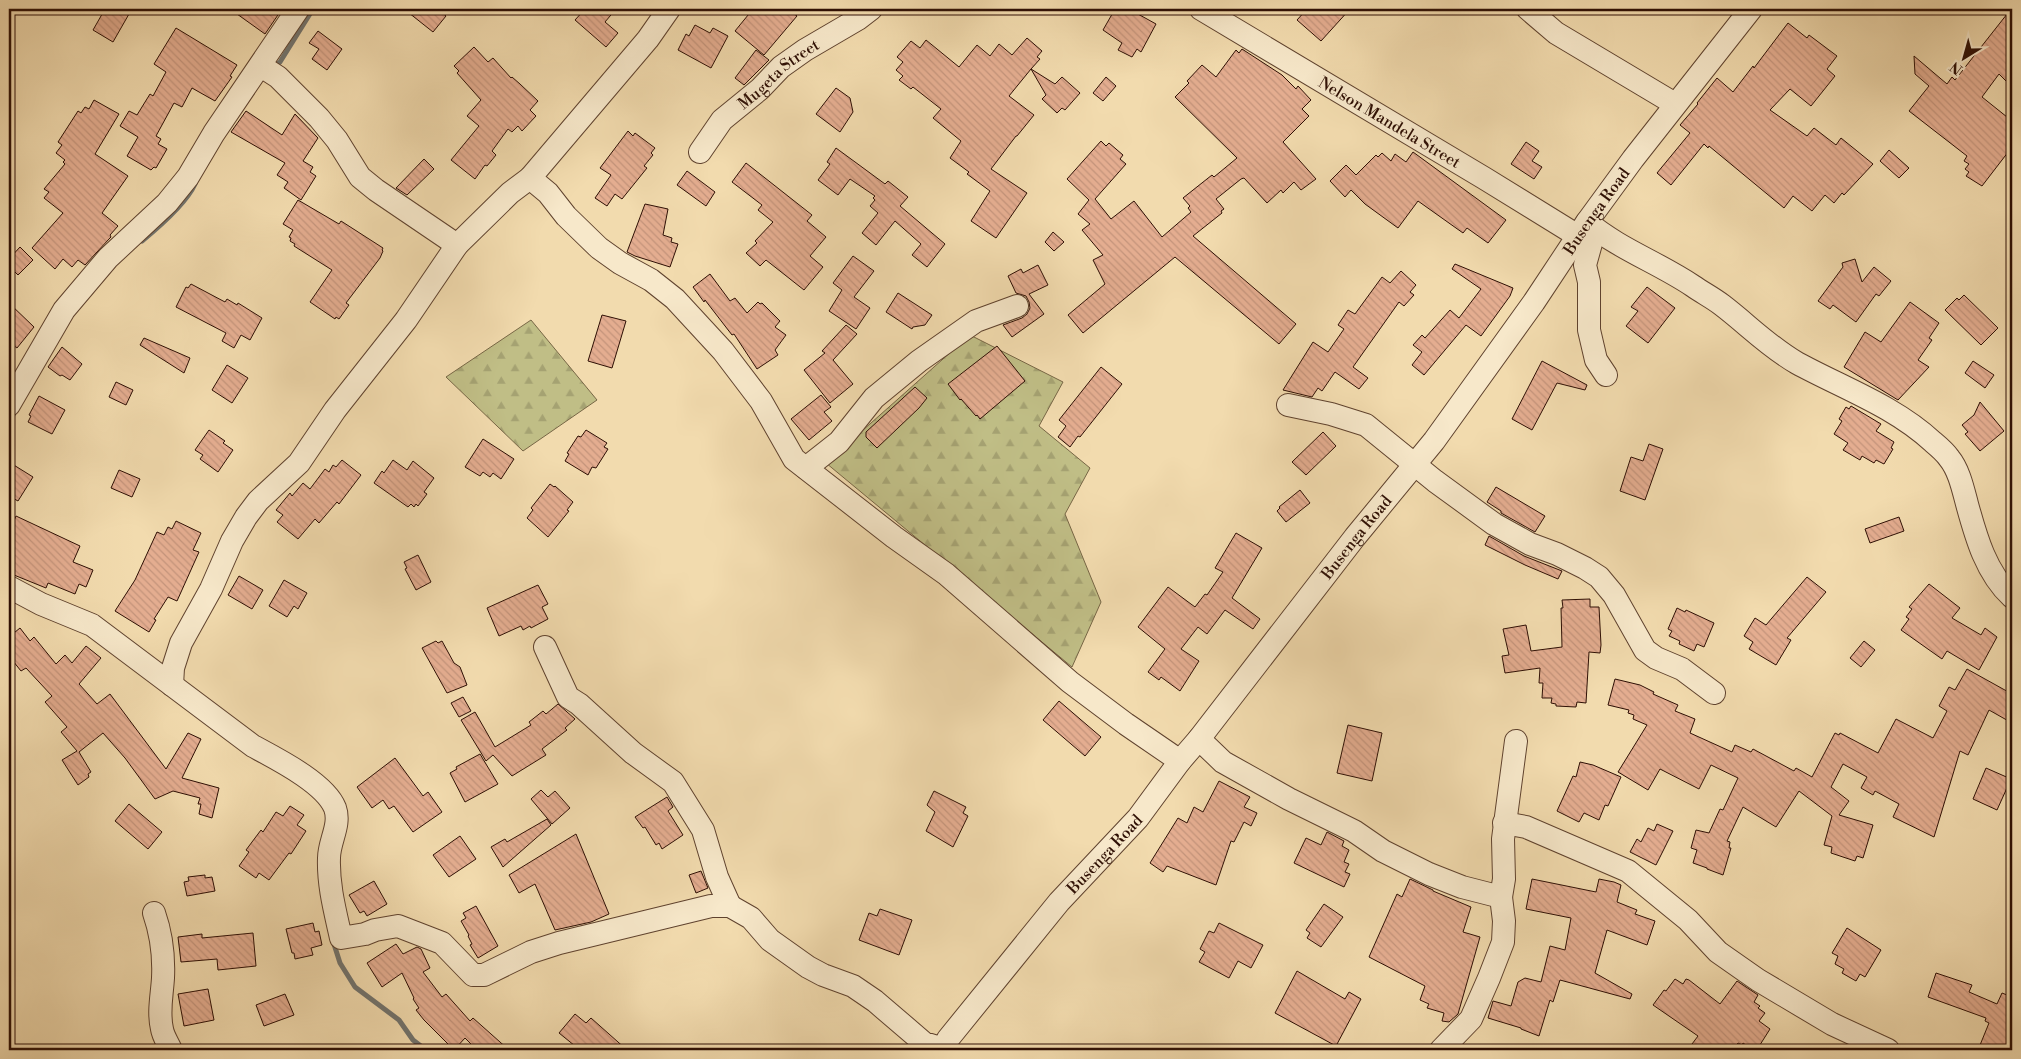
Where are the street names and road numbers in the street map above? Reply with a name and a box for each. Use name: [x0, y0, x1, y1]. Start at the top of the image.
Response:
street label: Mugeta Street: [734, 35, 823, 114]
street label: Nelson Mandela Street: [1315, 73, 1464, 173]
street label: Busenga Road: [1559, 164, 1634, 260]
street label: Busenga Road: [1317, 491, 1396, 584]
street label: Busenga Road: [1062, 811, 1147, 899]

